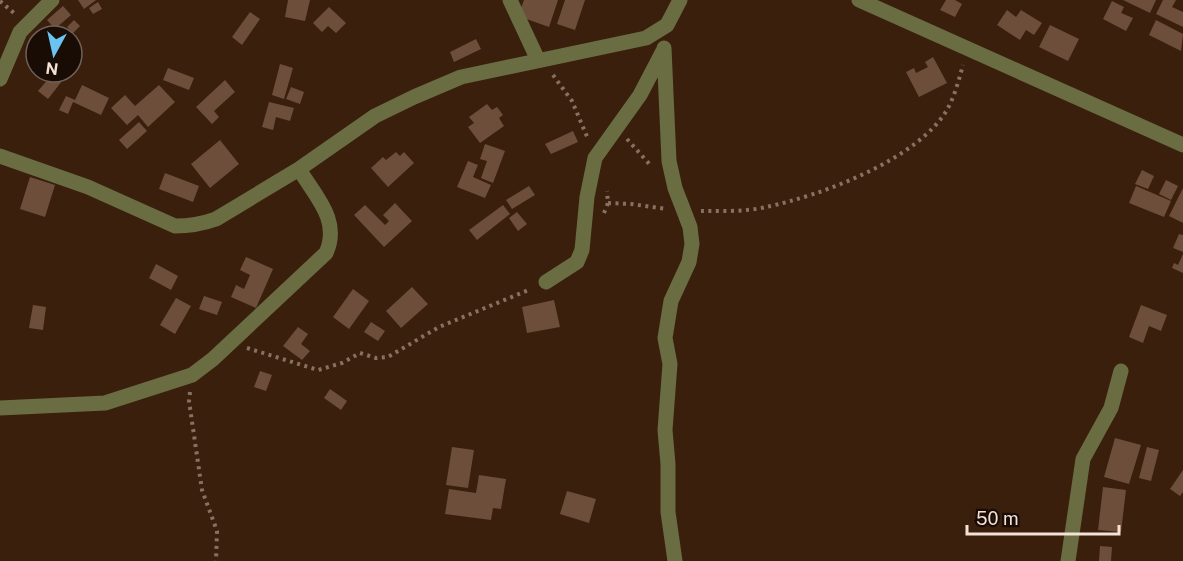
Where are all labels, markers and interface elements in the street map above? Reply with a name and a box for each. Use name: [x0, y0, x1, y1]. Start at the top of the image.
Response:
north arrow: [24, 24, 84, 84]
text: N: [44, 58, 60, 79]
scale bar: [967, 498, 1118, 536]
text: 50 m: [976, 508, 1019, 529]

